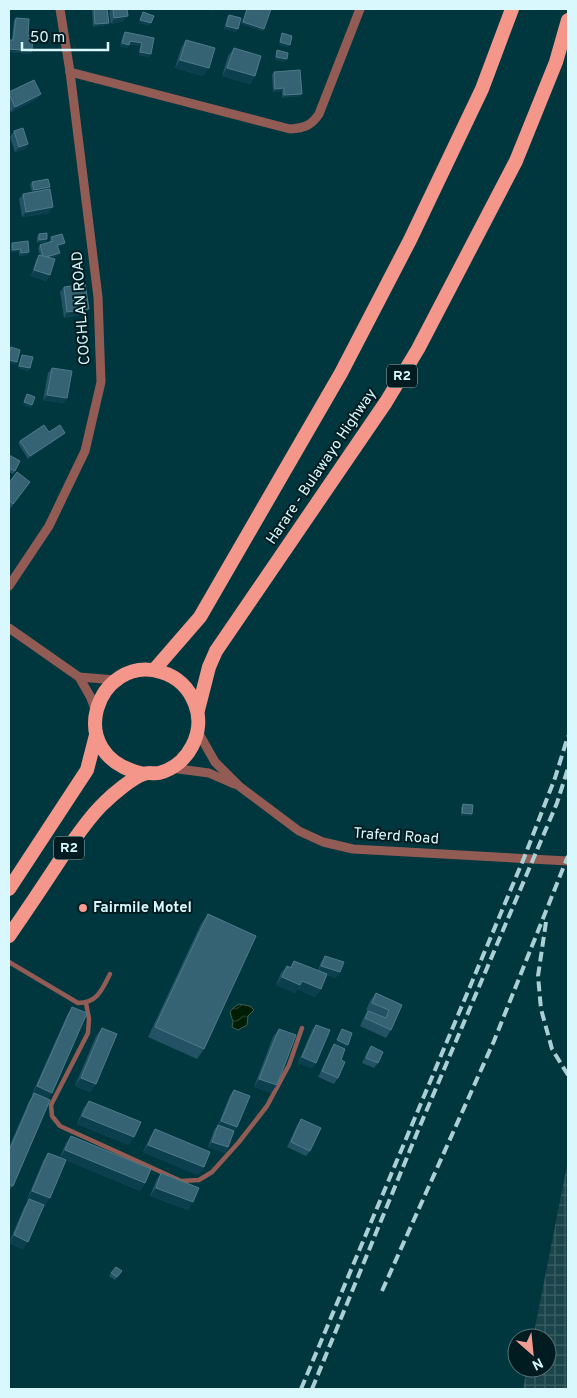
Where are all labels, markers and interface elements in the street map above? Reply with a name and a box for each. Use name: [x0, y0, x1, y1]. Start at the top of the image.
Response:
scale bar: [22, 20, 109, 52]
text: 50 m: [30, 29, 65, 48]
street label: COGHLAN ROAD: [69, 250, 95, 366]
road number: R2: [387, 364, 417, 388]
street label: Harare - Bulawayo Highway: [263, 385, 381, 549]
street label: Traferd Road: [353, 825, 439, 849]
road number: R2: [54, 836, 84, 860]
place label: Fairmile Motel: [93, 899, 192, 918]
marker: Fairmile Motel: [77, 902, 89, 914]
north arrow: [507, 1328, 557, 1378]
text: N: [529, 1353, 546, 1373]

